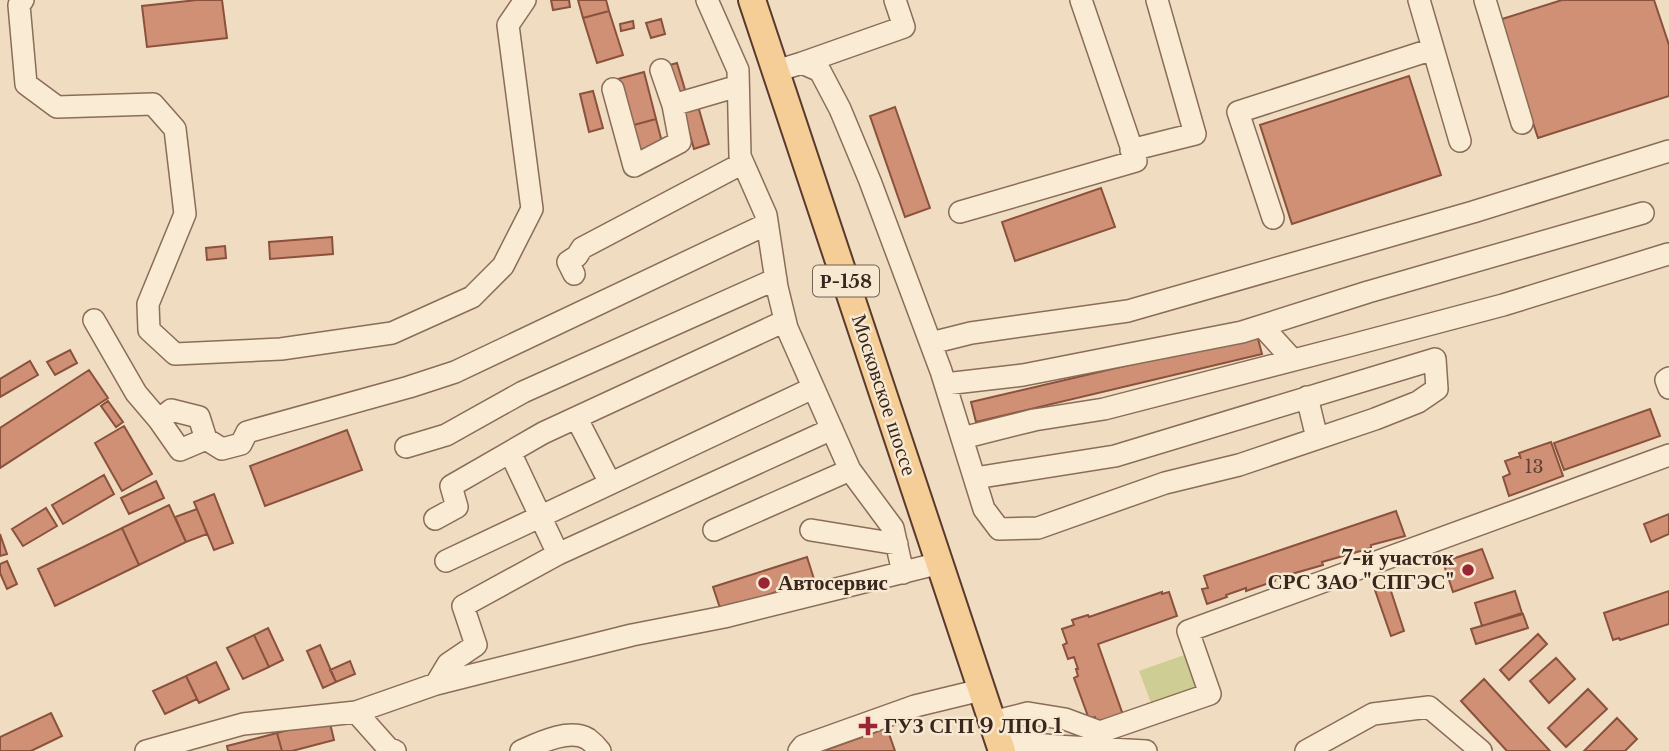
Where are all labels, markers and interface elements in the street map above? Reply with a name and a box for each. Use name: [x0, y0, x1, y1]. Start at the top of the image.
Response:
road number: Р-158: [813, 266, 879, 296]
street label: Московское шоссе: [846, 311, 922, 479]
house number: 13: [1524, 456, 1544, 478]
place label: 7-й участок СРС ЗАО "СПГЭС": [1268, 545, 1455, 595]
marker: 7-й участок СРС ЗАО "СПГЭС": [1460, 562, 1476, 578]
place label: Автосервис: [778, 570, 888, 596]
marker: Автосервис: [756, 575, 772, 591]
place label: ГУЗ СГП 9 ЛПО 1: [884, 713, 1062, 739]
marker: ГУЗ СГП 9 ЛПО 1: [858, 716, 878, 736]

